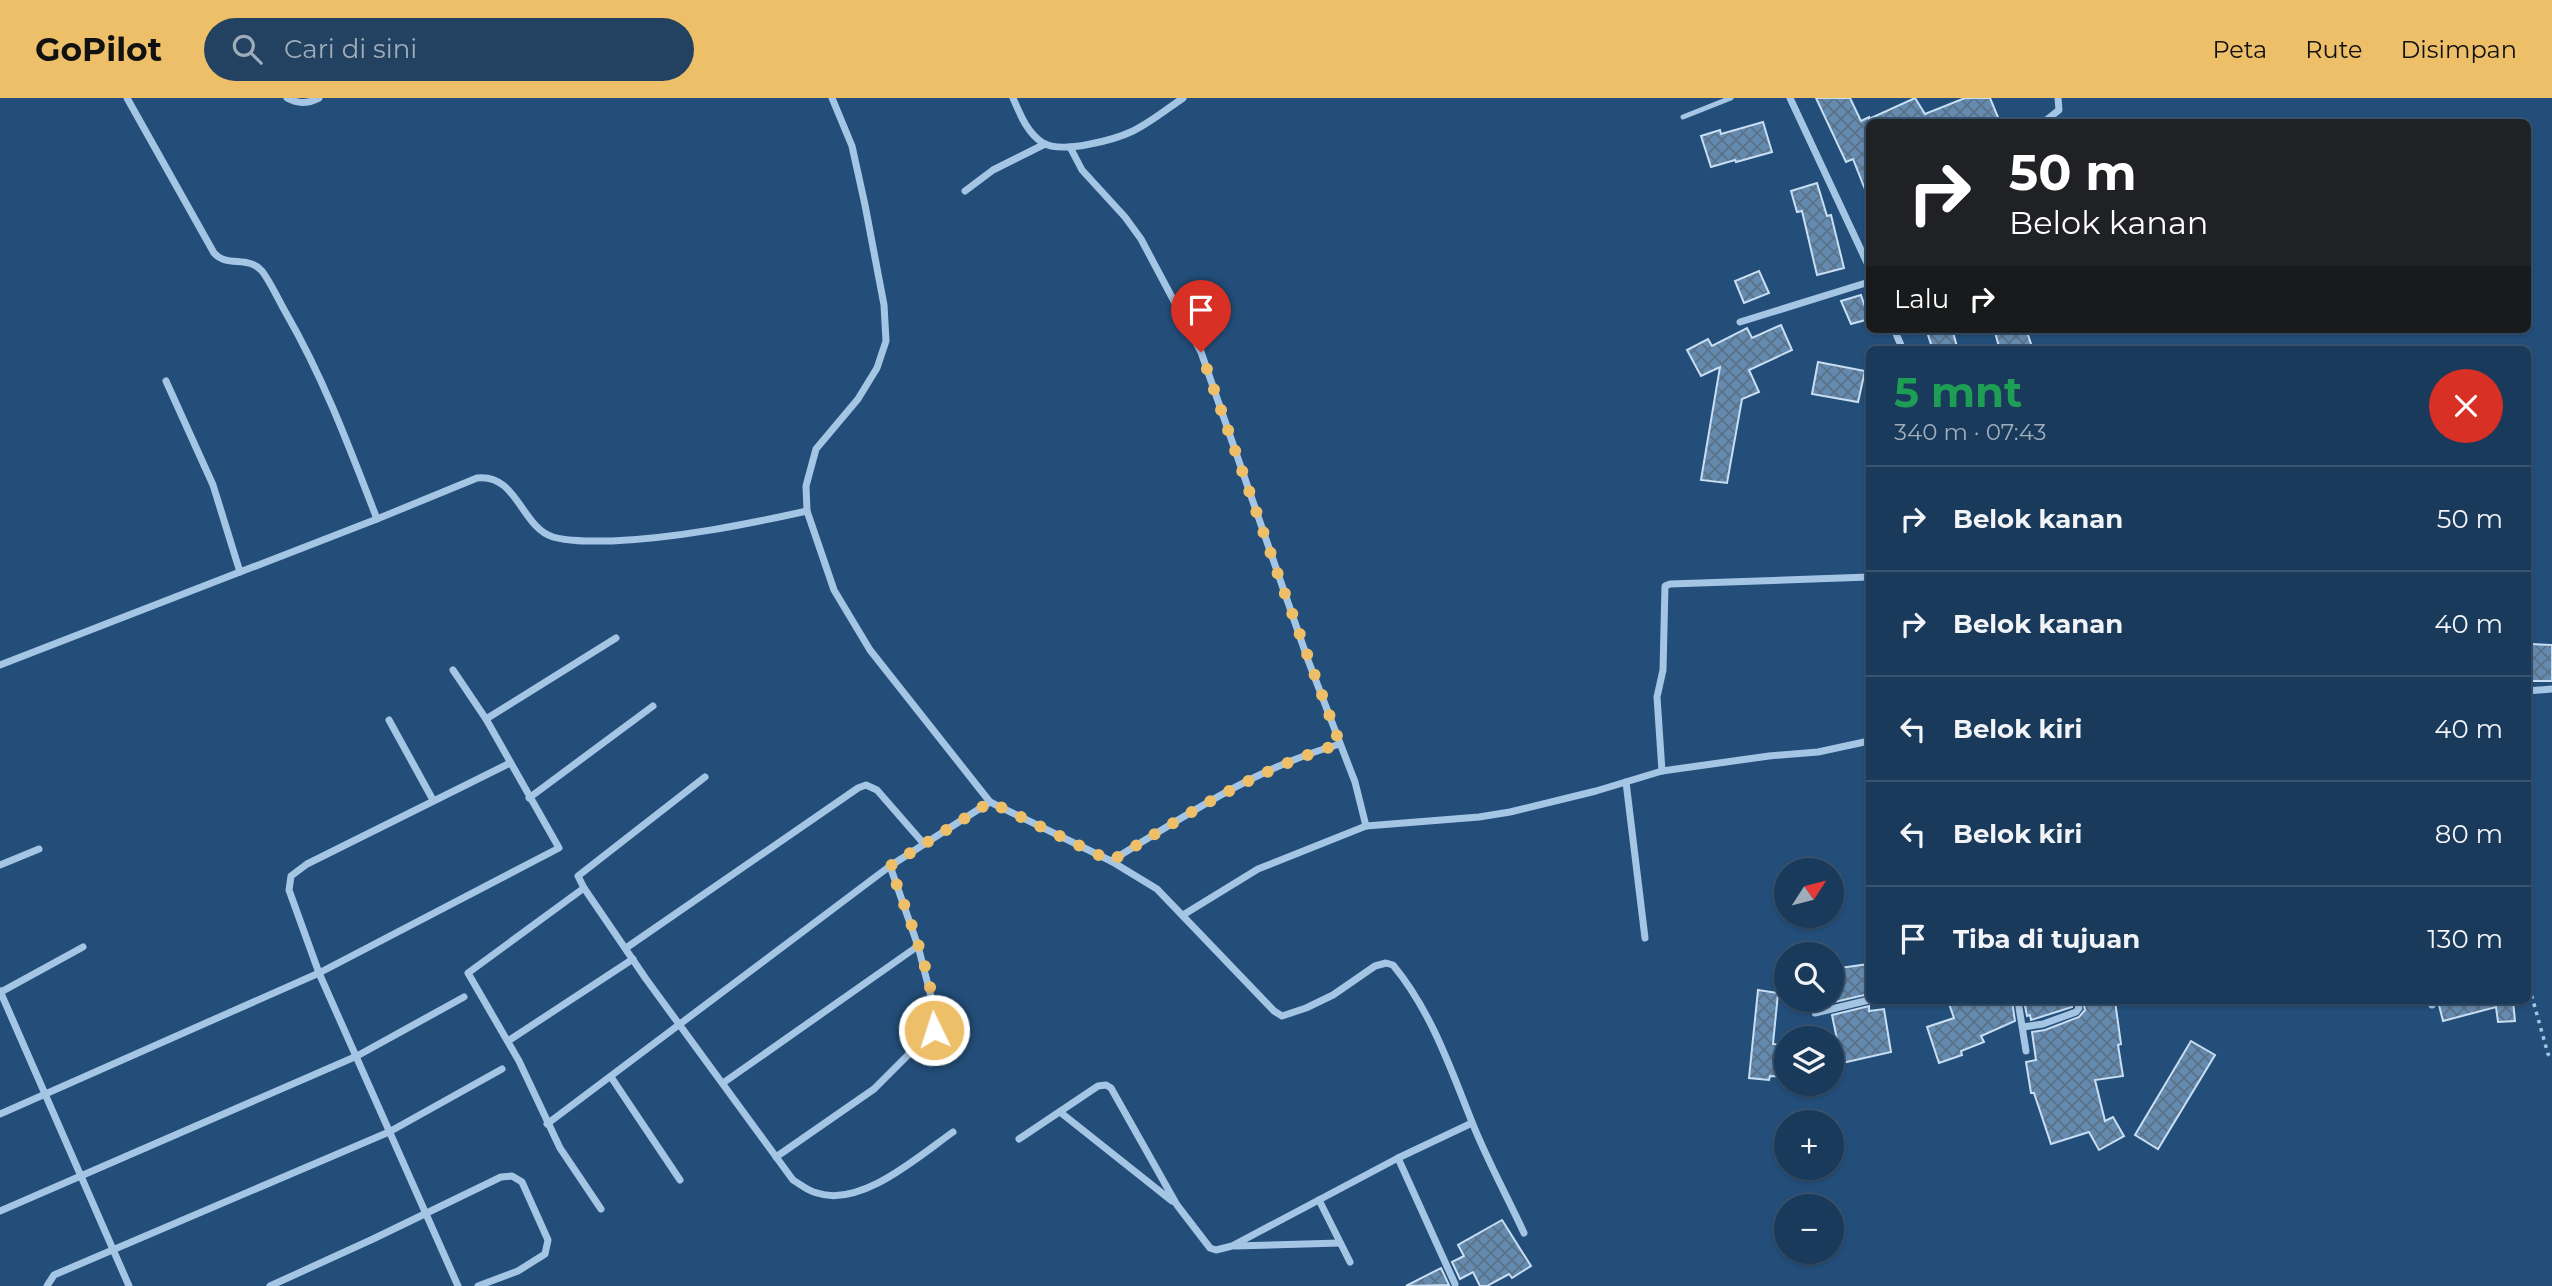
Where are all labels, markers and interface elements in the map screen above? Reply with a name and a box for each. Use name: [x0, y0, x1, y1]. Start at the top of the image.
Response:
search box: [204, 18, 694, 81]
text: GoPilot: [35, 29, 162, 69]
icon: search: [228, 30, 266, 68]
text: Cari di sini: [284, 33, 417, 65]
text: Peta: [2212, 35, 2267, 64]
text: Rute: [2305, 35, 2363, 64]
text: Disimpan: [2401, 35, 2517, 64]
text: 50 m: [2009, 143, 2137, 202]
icon: right: [1894, 147, 1985, 238]
text: Belok kanan: [2009, 203, 2209, 242]
pin: [1171, 280, 1231, 352]
icon: right: [1963, 280, 2001, 318]
text: Lalu: [1894, 283, 1949, 315]
icon: arrive: [1182, 291, 1220, 329]
text: 5 mnt: [1894, 366, 2022, 418]
button: close: [2429, 369, 2503, 443]
text: 340 m · 07:43: [1894, 418, 2047, 446]
icon: right: [1894, 500, 1932, 538]
text: Belok kanan: [1953, 503, 2123, 535]
text: 50 m: [2437, 503, 2503, 535]
icon: right: [1894, 605, 1932, 643]
text: Belok kanan: [1953, 608, 2123, 640]
text: 40 m: [2434, 608, 2503, 640]
icon: left: [1894, 710, 1932, 748]
text: Belok kiri: [1953, 713, 2082, 745]
text: 40 m: [2434, 713, 2503, 745]
icon: left: [1894, 815, 1932, 853]
text: Belok kiri: [1953, 818, 2082, 850]
text: 80 m: [2435, 818, 2503, 850]
north arrow: [1774, 858, 1844, 928]
map controls: [1774, 858, 1844, 1264]
icon: arrive: [1894, 920, 1932, 958]
text: Tiba di tujuan: [1953, 923, 2140, 955]
text: 130 m: [2427, 923, 2503, 955]
button: search: [1774, 942, 1844, 1012]
position arrow: [897, 993, 971, 1067]
button: layers: [1774, 1026, 1844, 1096]
button: +: [1774, 1110, 1844, 1180]
button: −: [1774, 1194, 1844, 1264]

